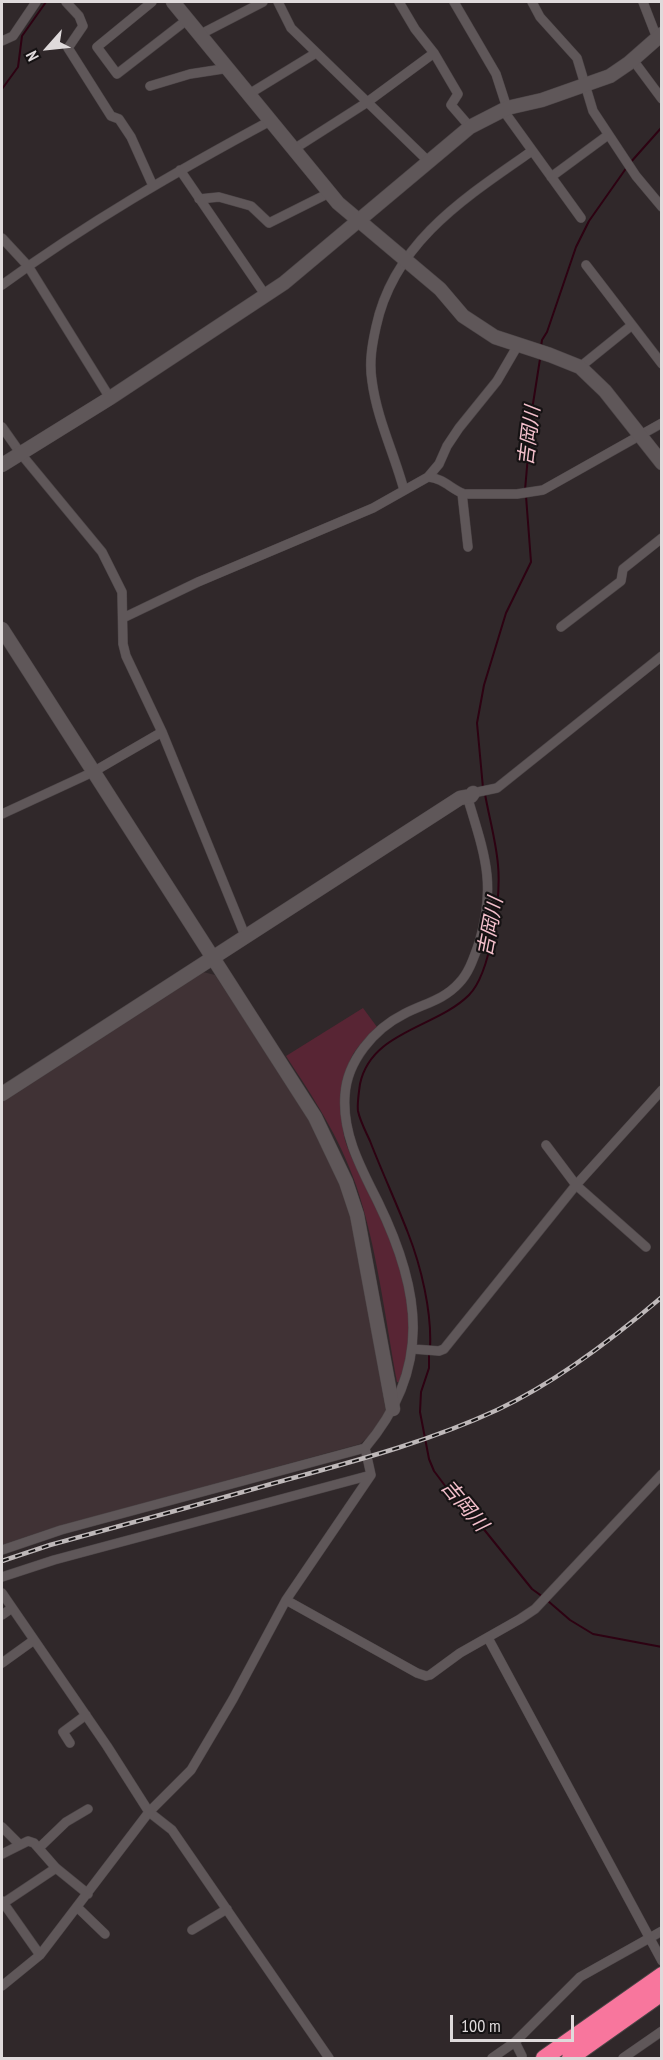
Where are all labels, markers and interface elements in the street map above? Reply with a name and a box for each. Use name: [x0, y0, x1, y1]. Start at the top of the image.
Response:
north arrow: [18, 18, 78, 78]
text: N: [21, 48, 43, 65]
water label: 吉岡川: [514, 405, 546, 467]
water label: 吉岡川: [473, 895, 509, 959]
water label: 吉岡川: [436, 1475, 492, 1537]
scale bar: [453, 2003, 578, 2041]
text: 100 m: [461, 2014, 501, 2037]

